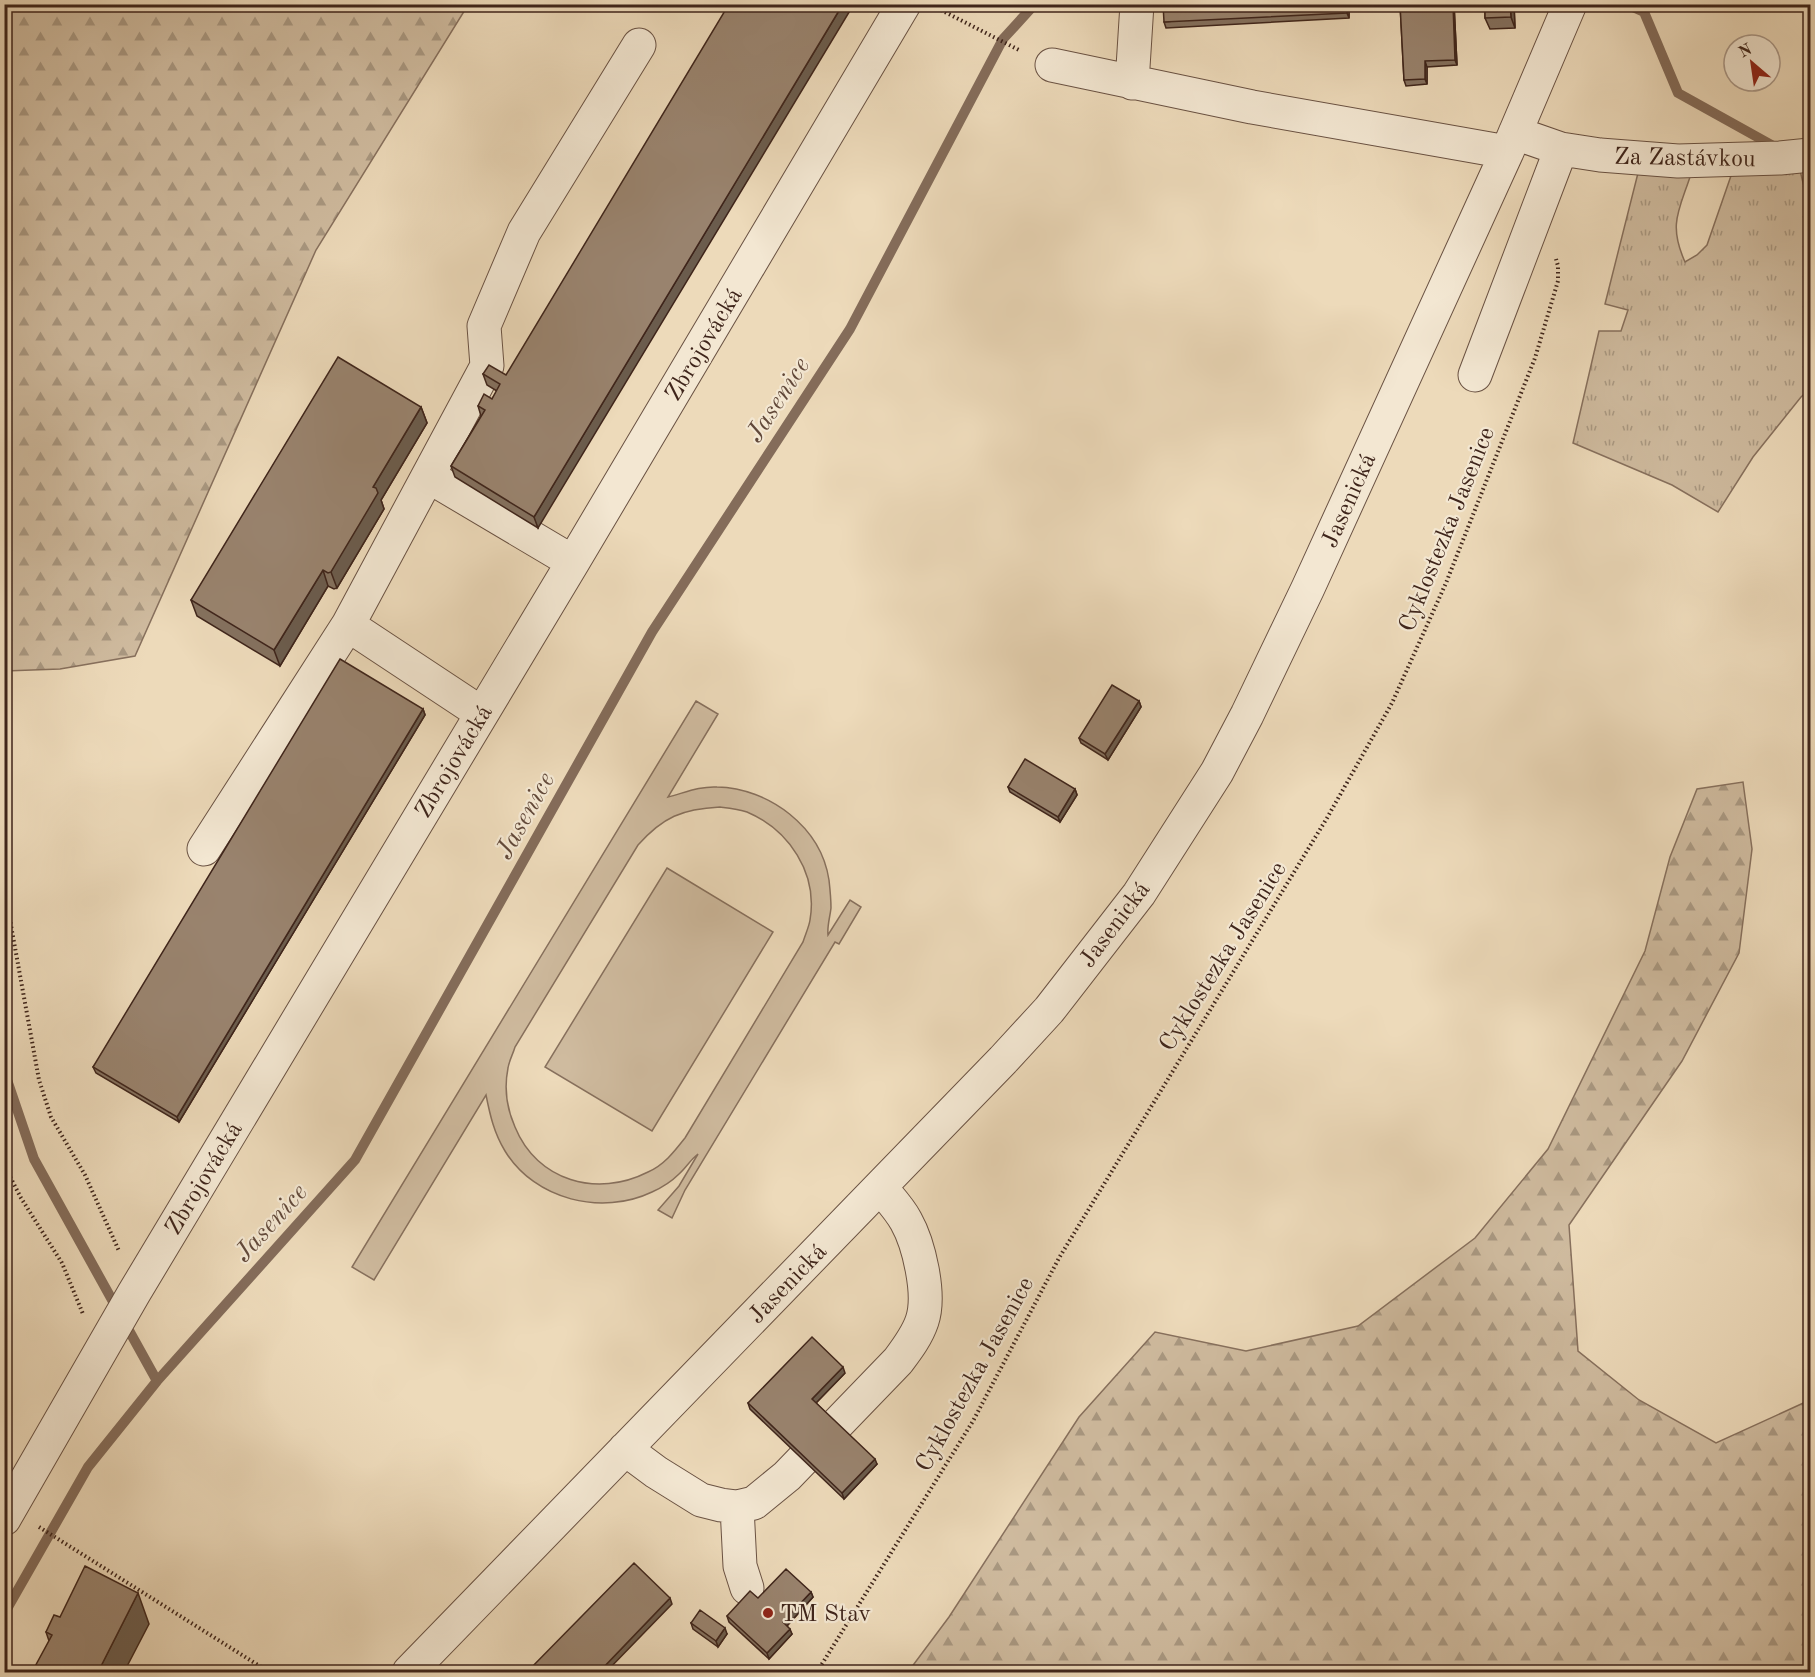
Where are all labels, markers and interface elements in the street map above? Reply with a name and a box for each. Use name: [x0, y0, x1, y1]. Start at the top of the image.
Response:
north arrow: [1722, 33, 1782, 93]
text: N: [1736, 41, 1756, 62]
street label: Za Zastávkou: [1614, 146, 1756, 172]
street label: Zbrojovácká: [662, 284, 748, 406]
water label: Jasenice: [742, 353, 815, 447]
street label: Cyklostezka Jasenice: [1396, 424, 1500, 635]
street label: Jasenická: [1318, 450, 1381, 552]
street label: Zbrojovácká: [412, 701, 498, 823]
water label: Jasenice: [491, 768, 560, 864]
street label: Cyklostezka Jasenice: [1156, 858, 1292, 1056]
street label: Jasenická: [1076, 878, 1156, 973]
street label: Zbrojovácká: [162, 1118, 248, 1240]
water label: Jasenice: [230, 1179, 313, 1267]
street label: Jasenická: [745, 1240, 832, 1329]
street label: Cyklostezka Jasenice: [912, 1274, 1039, 1476]
place label: TM Stav: [780, 1603, 871, 1627]
marker: TM Stav: [761, 1606, 775, 1620]

